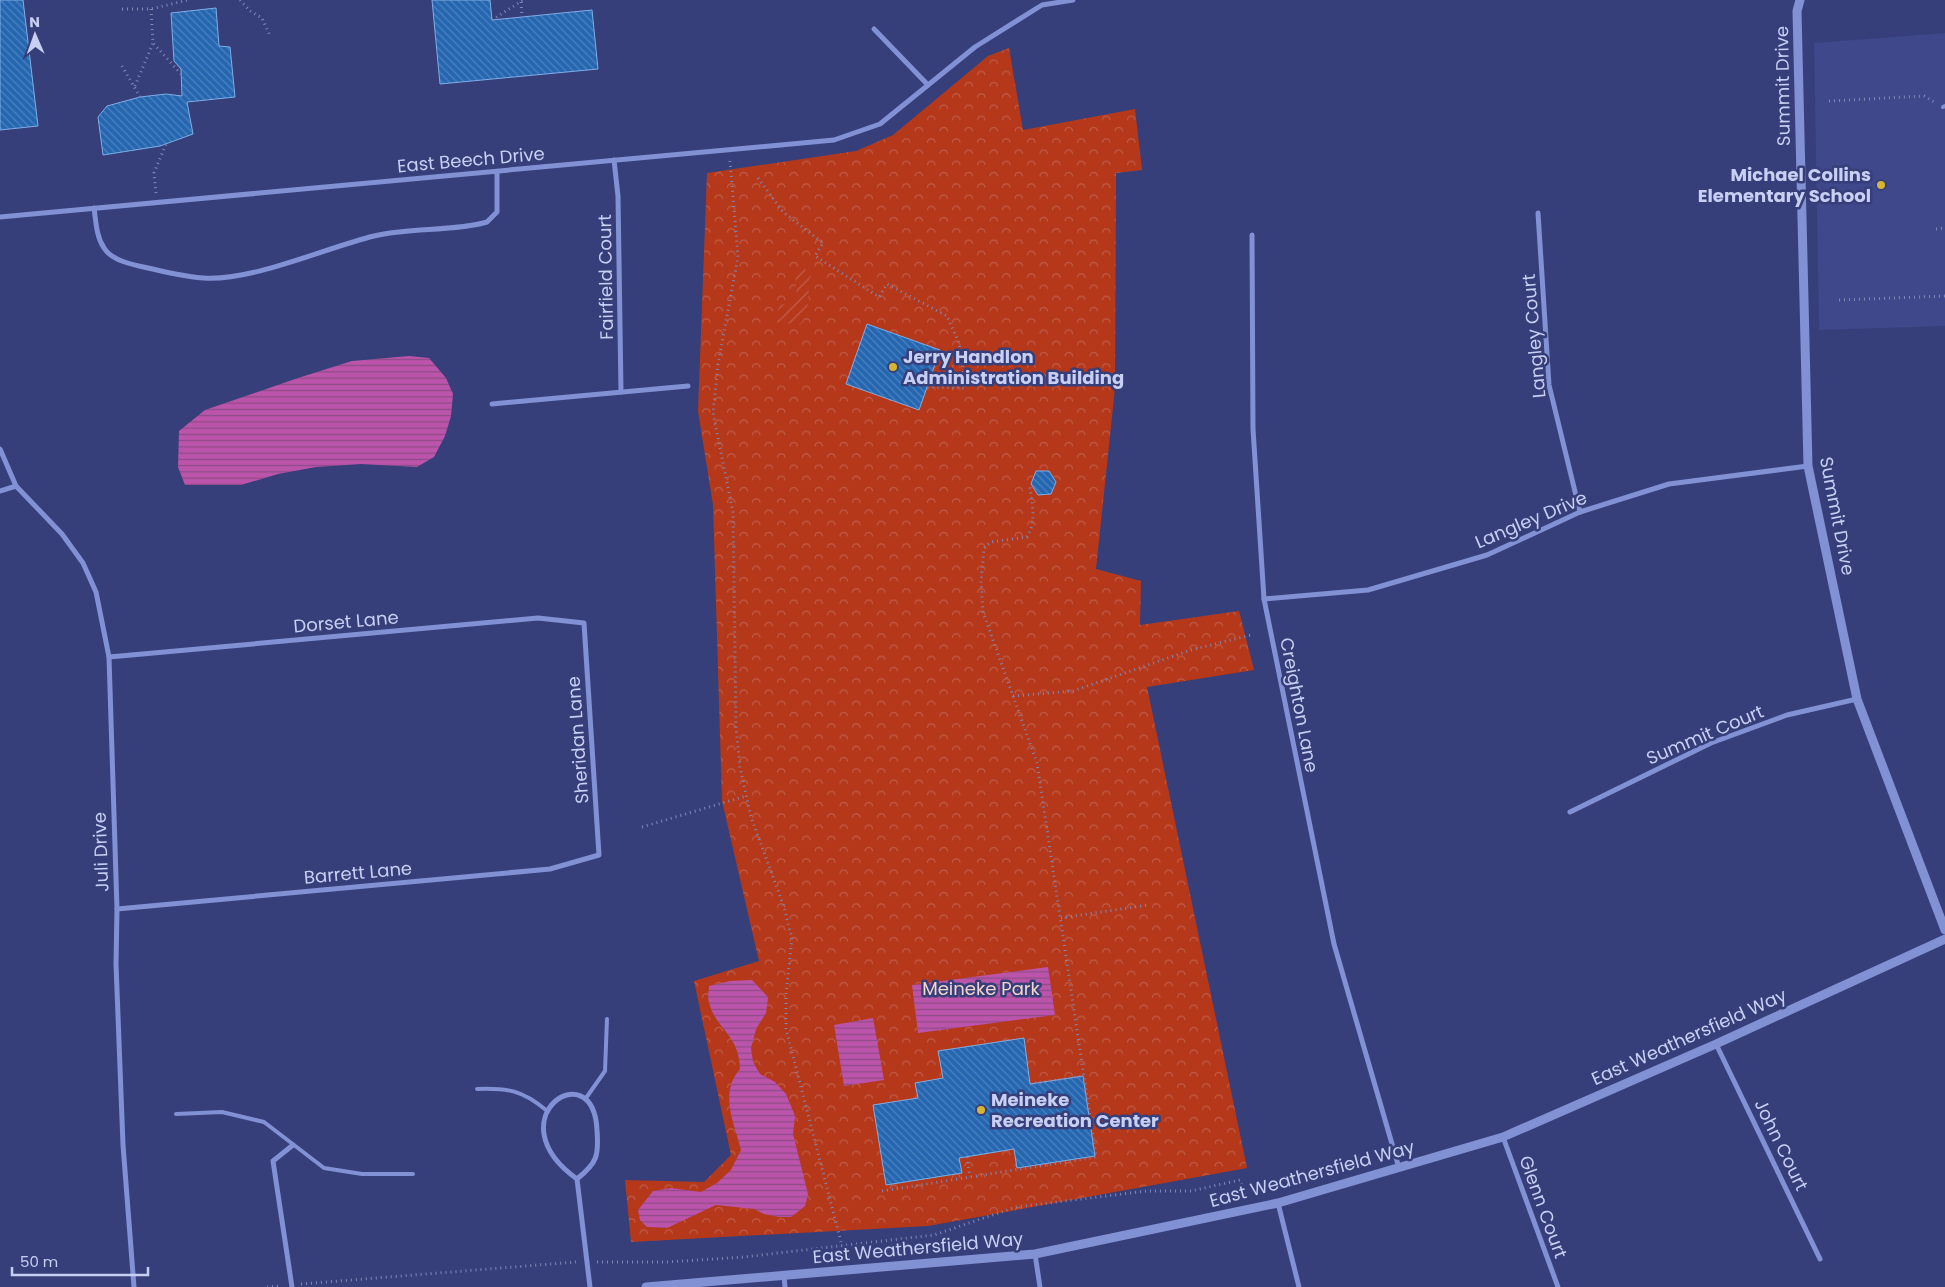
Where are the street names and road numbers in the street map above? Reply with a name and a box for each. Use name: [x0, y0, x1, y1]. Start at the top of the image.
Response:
street label: Summit Drive: [1769, 26, 1796, 146]
street label: East Beech Drive: [396, 141, 546, 178]
street label: Fairfield Court: [592, 214, 619, 340]
street label: Langley Court: [1516, 273, 1551, 399]
street label: Summit Drive: [1814, 455, 1861, 577]
street label: Langley Drive: [1471, 485, 1591, 554]
street label: Dorset Lane: [292, 604, 400, 639]
street label: Creighton Lane: [1274, 635, 1325, 774]
street label: Sheridan Lane: [561, 675, 594, 805]
street label: Summit Court: [1642, 699, 1767, 770]
street label: Juli Drive: [87, 812, 114, 892]
street label: Barrett Lane: [303, 855, 413, 890]
street label: East Weathersfield Way: [1587, 982, 1790, 1091]
street label: John Court: [1748, 1095, 1814, 1195]
street label: East Weathersfield Way: [1207, 1134, 1417, 1213]
street label: Glenn Court: [1513, 1152, 1574, 1262]
street label: East Weathersfield Way: [812, 1226, 1024, 1269]

